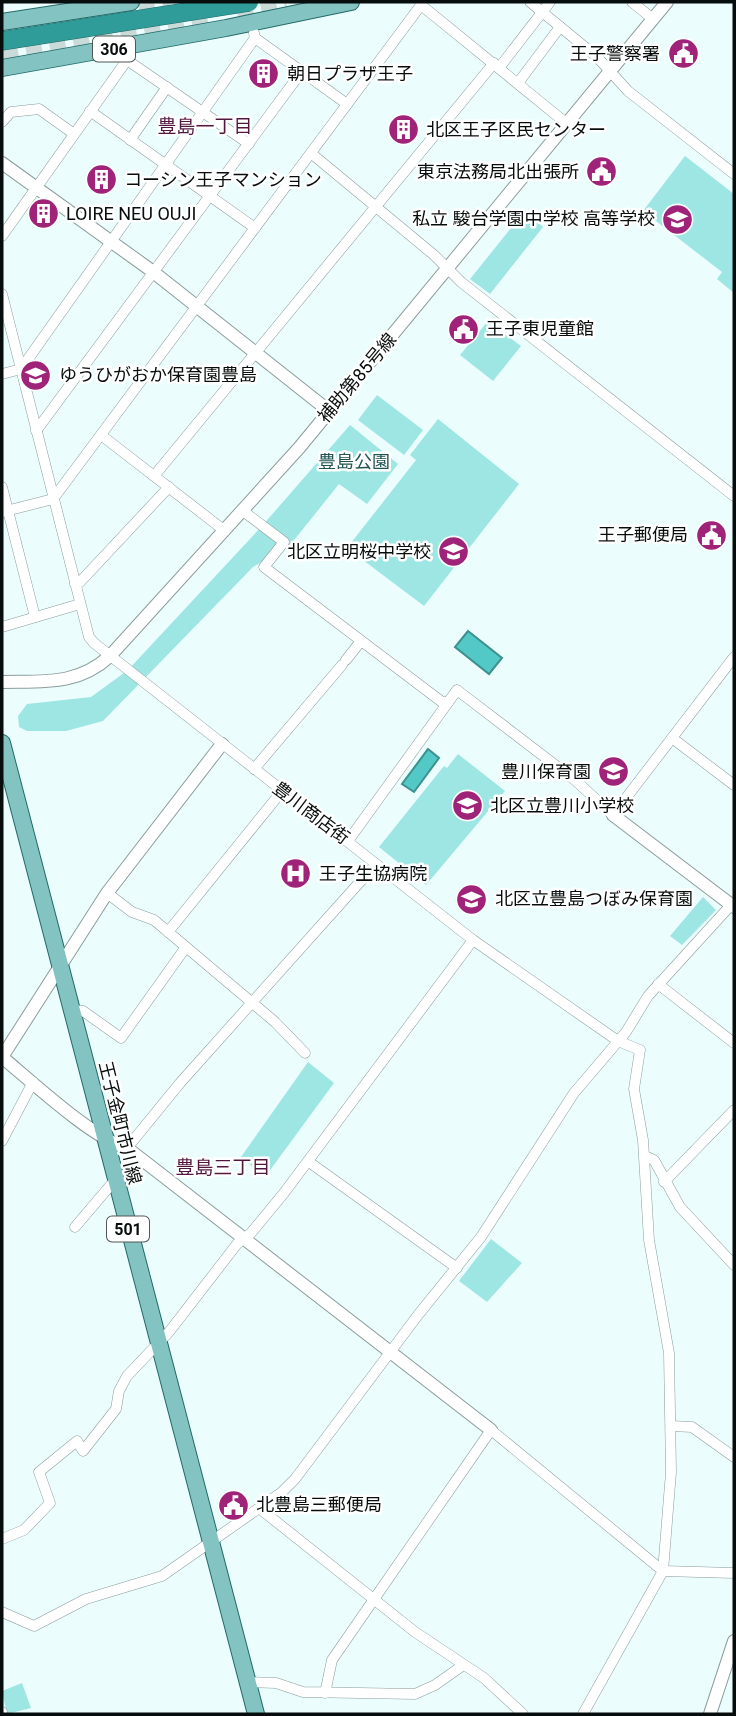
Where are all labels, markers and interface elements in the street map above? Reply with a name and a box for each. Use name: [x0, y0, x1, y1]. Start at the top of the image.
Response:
road number: 306: [93, 36, 135, 61]
public building icon: 王子警察署: [666, 37, 700, 71]
place label: 王子警察署: [570, 43, 660, 64]
building icon: 朝日プラザ王子: [247, 57, 281, 91]
place label: 朝日プラザ王子: [287, 63, 413, 84]
building icon: 北区王子区民センター: [386, 113, 420, 147]
district label: 豊島一丁目: [157, 115, 253, 138]
place label: 北区王子区民センター: [426, 119, 606, 140]
public building icon: 東京法務局北出張所: [585, 155, 619, 189]
place label: 東京法務局北出張所: [417, 161, 579, 182]
building icon: コーシン王子マンション: [84, 163, 118, 197]
place label: コーシン王子マンション: [124, 169, 322, 190]
building icon: LOIRE NEU OUJI: [26, 197, 60, 231]
school or university icon: 私立 駿台学園中学校 高等学校: [661, 202, 695, 236]
place label: LOIRE NEU OUJI: [66, 203, 196, 224]
place label: 私立 駿台学園中学校 高等学校: [412, 208, 655, 229]
public building icon: 王子東児童館: [446, 312, 480, 346]
place label: 王子東児童館: [486, 318, 594, 339]
street label: 補助第85号線: [313, 329, 400, 427]
school or university icon: ゆうひがおか保育園豊島: [19, 358, 53, 392]
place label: ゆうひがおか保育園豊島: [59, 364, 257, 385]
park label: 豊島公園: [318, 451, 390, 472]
public building icon: 王子郵便局: [694, 518, 728, 552]
place label: 王子郵便局: [598, 524, 688, 545]
school or university icon: 北区立明桜中学校: [437, 535, 471, 569]
place label: 北区立明桜中学校: [287, 541, 431, 562]
school or university icon: 豊川保育園: [597, 755, 631, 789]
place label: 豊川保育園: [501, 761, 591, 782]
street label: 豊川商店街: [269, 777, 354, 848]
school or university icon: 北区立豊川小学校: [450, 789, 484, 823]
place label: 北区立豊川小学校: [490, 795, 634, 816]
hospital icon: 王子生協病院: [279, 857, 313, 891]
place label: 王子生協病院: [319, 863, 427, 884]
school or university icon: 北区立豊島つぼみ保育園: [455, 882, 489, 916]
place label: 北区立豊島つぼみ保育園: [495, 888, 693, 909]
street label: 王子金町市川線: [95, 1059, 146, 1187]
district label: 豊島三丁目: [175, 1156, 271, 1179]
road number: 501: [107, 1217, 149, 1242]
public building icon: 北豊島三郵便局: [216, 1488, 250, 1522]
place label: 北豊島三郵便局: [256, 1494, 382, 1515]

